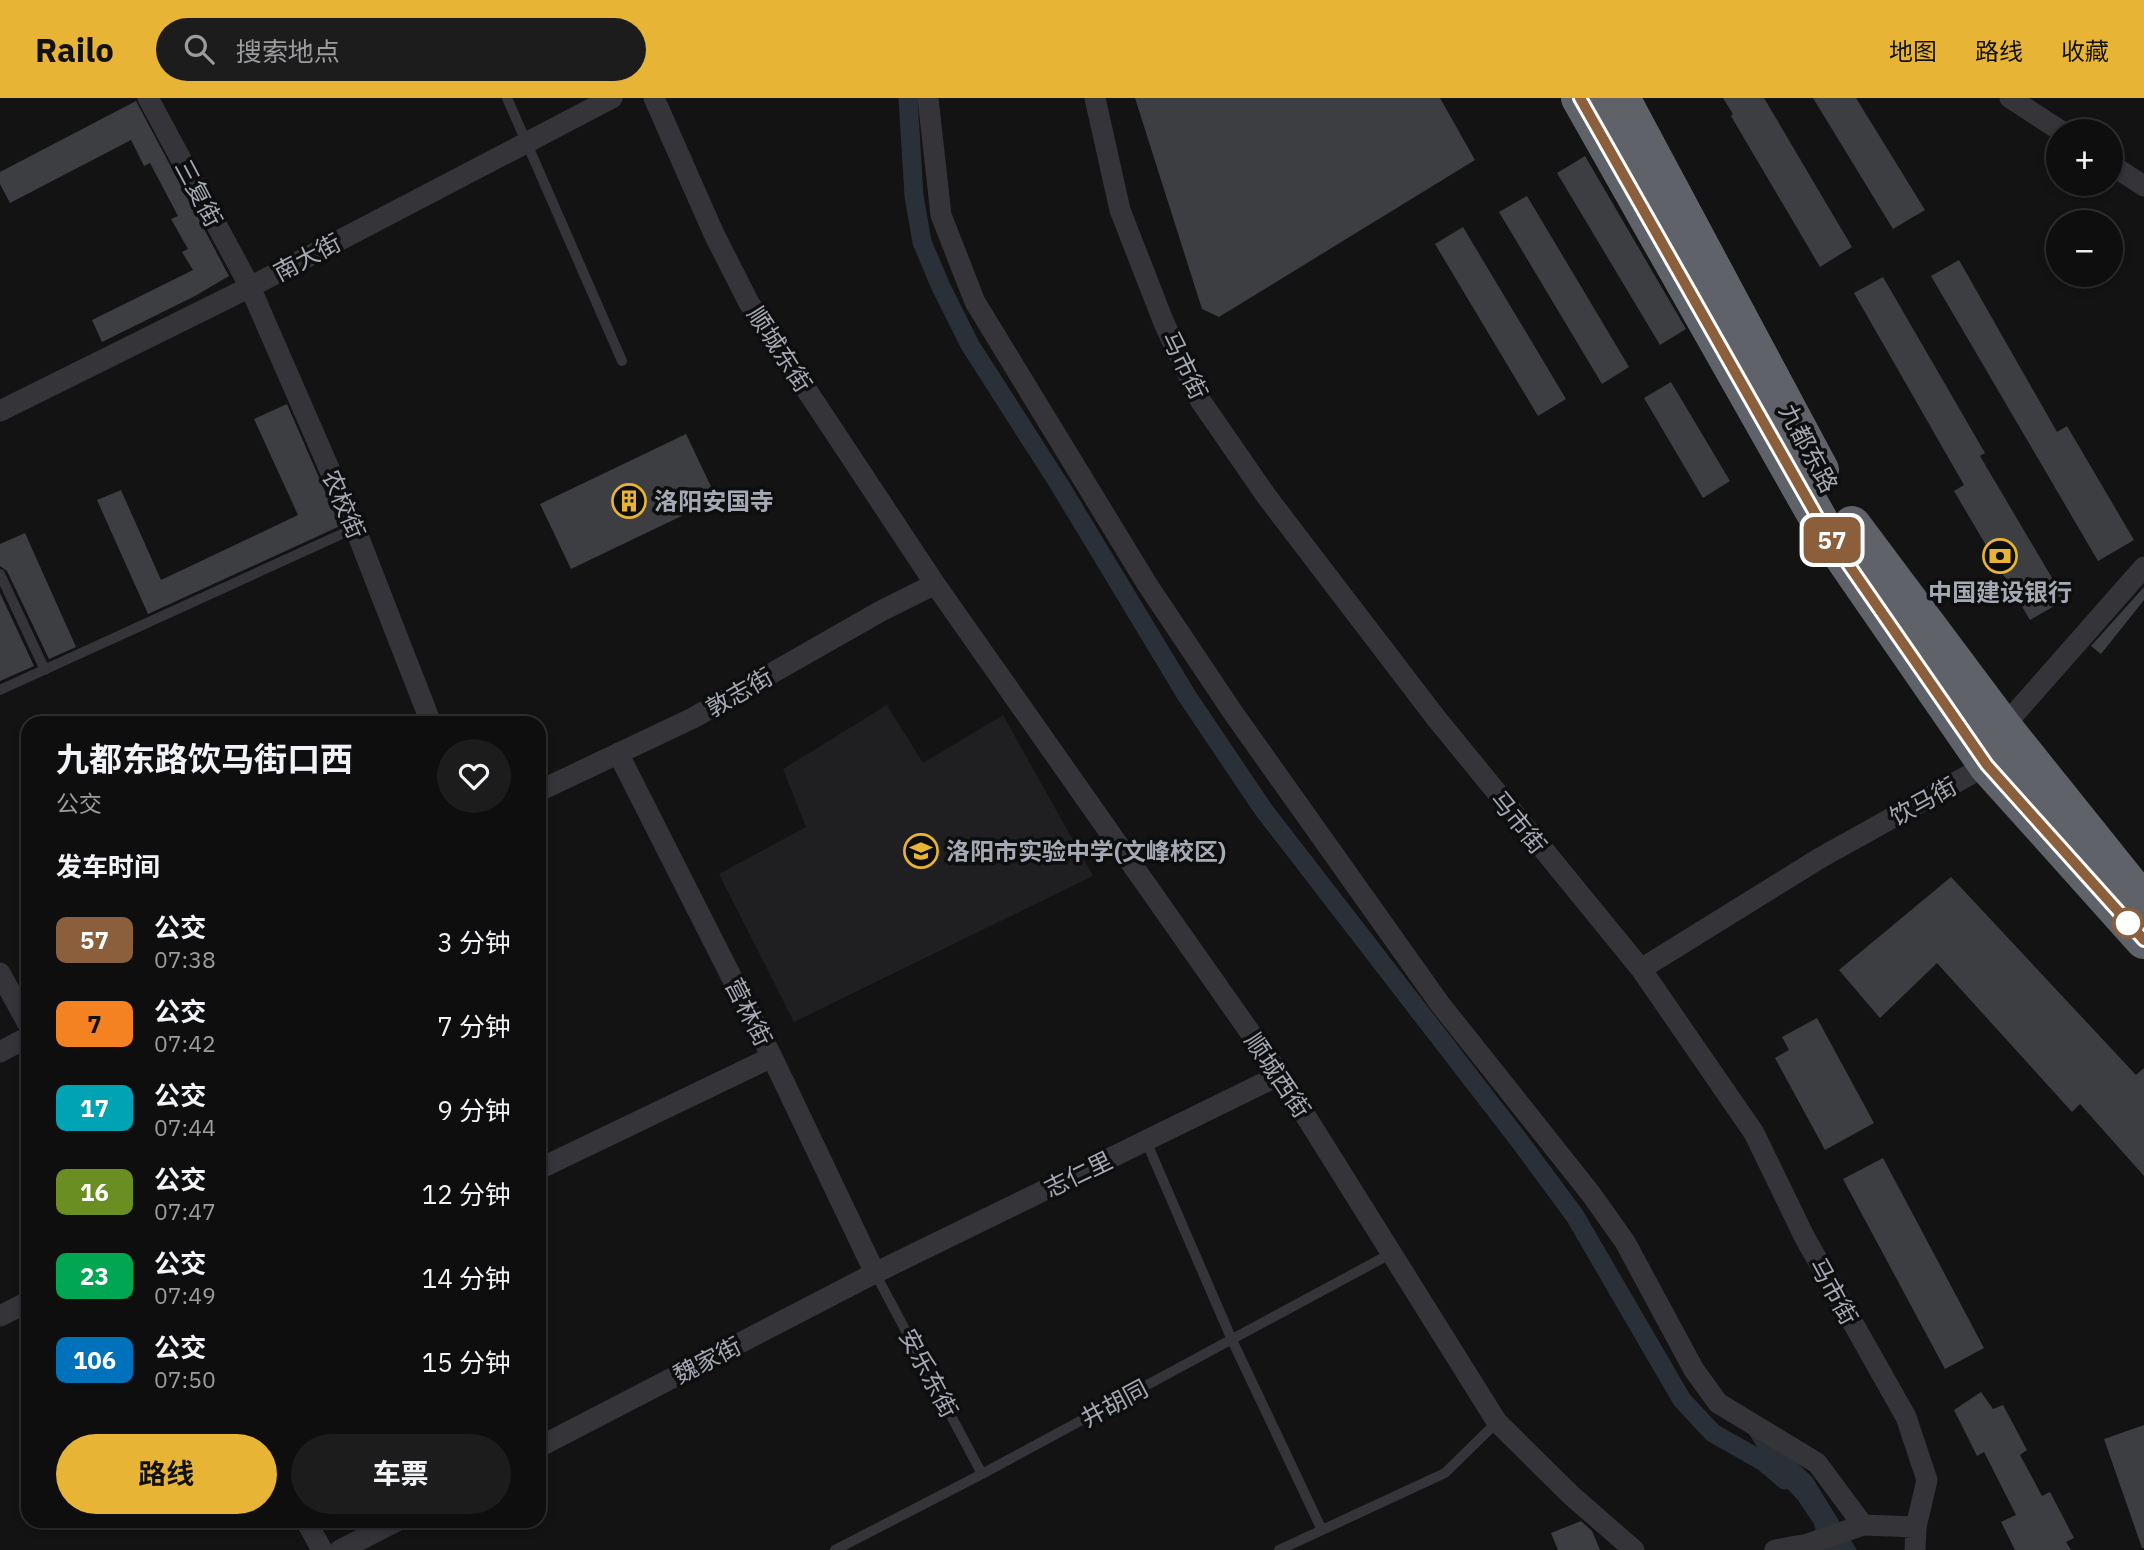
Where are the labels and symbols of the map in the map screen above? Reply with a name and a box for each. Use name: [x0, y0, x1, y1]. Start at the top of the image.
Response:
street label: 三复街: [168, 154, 230, 232]
street label: 南大街: [268, 226, 346, 288]
street label: 顺城东街: [740, 300, 820, 398]
street label: 马市街: [1155, 326, 1215, 404]
street label: 九都东路: [1772, 398, 1846, 498]
street label: 农校街: [315, 465, 373, 543]
building icon: 洛阳安国寺: [610, 482, 648, 520]
place label: 洛阳安国寺: [654, 485, 774, 517]
line badge: 57: [1800, 517, 1864, 563]
bank icon: 中国建设银行: [1981, 537, 2019, 575]
place label: 中国建设银行: [1928, 576, 2072, 608]
street label: 敦志街: [700, 660, 778, 724]
street label: 饮马街: [1884, 770, 1962, 832]
street label: 马市街: [1484, 784, 1554, 860]
school or university icon: 洛阳市实验中学(文峰校区): [902, 832, 940, 870]
place label: 洛阳市实验中学(文峰校区): [946, 835, 1226, 867]
unlabelled marker: [2113, 908, 2143, 938]
street label: 营林街: [718, 973, 780, 1051]
street label: 顺城西街: [1238, 1026, 1318, 1124]
street label: 志仁里: [1039, 1144, 1117, 1204]
street label: 马市街: [1803, 1252, 1865, 1330]
street label: 安乐东街: [892, 1323, 966, 1423]
street label: 魏家街: [668, 1329, 746, 1391]
street label: 井胡同: [1075, 1372, 1153, 1434]

